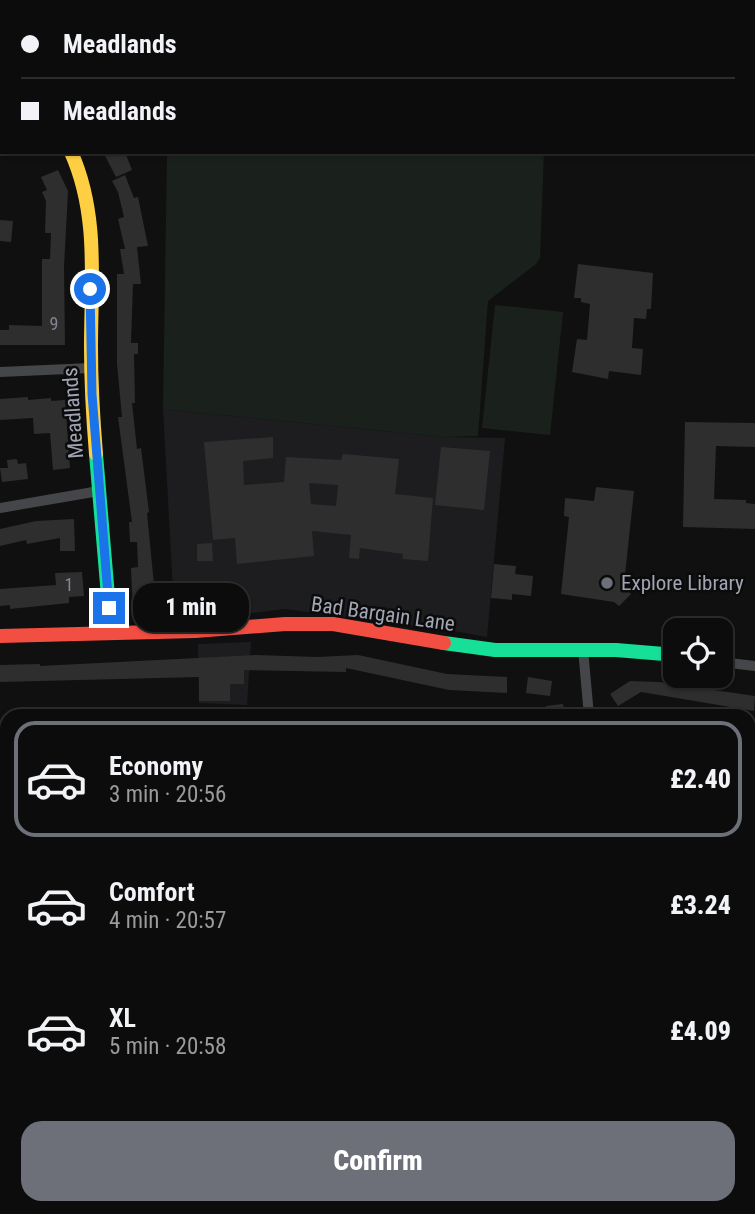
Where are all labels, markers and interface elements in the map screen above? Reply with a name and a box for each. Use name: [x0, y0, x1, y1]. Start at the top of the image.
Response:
text: Meadlands: [63, 29, 177, 59]
text: Meadlands: [63, 96, 177, 126]
route start: [74, 273, 106, 305]
house number: 9: [50, 313, 58, 334]
street label: Meadlands: [58, 367, 88, 459]
place label: Explore Library: [621, 571, 744, 595]
house number: 1: [65, 574, 73, 595]
marker: Explore Library: [599, 575, 615, 591]
callout: 1 min: [134, 584, 249, 632]
route end: [93, 592, 125, 624]
street label: Bad Bargain Lane: [310, 592, 457, 636]
text: 1 min: [165, 594, 217, 621]
map controls: [663, 618, 733, 688]
button: locate: [663, 618, 733, 688]
icon: car: [25, 748, 88, 811]
text: Economy: [109, 751, 203, 781]
text: £2.40: [670, 764, 731, 794]
text: 3 min · 20:56: [109, 781, 226, 808]
icon: car: [25, 874, 88, 937]
text: Comfort: [109, 877, 195, 907]
text: £3.24: [670, 890, 731, 920]
text: 4 min · 20:57: [109, 907, 226, 934]
icon: car: [25, 1000, 88, 1063]
text: XL: [109, 1003, 136, 1033]
text: £4.09: [670, 1016, 731, 1046]
text: 5 min · 20:58: [109, 1033, 226, 1060]
button: Confirm: [21, 1121, 735, 1201]

